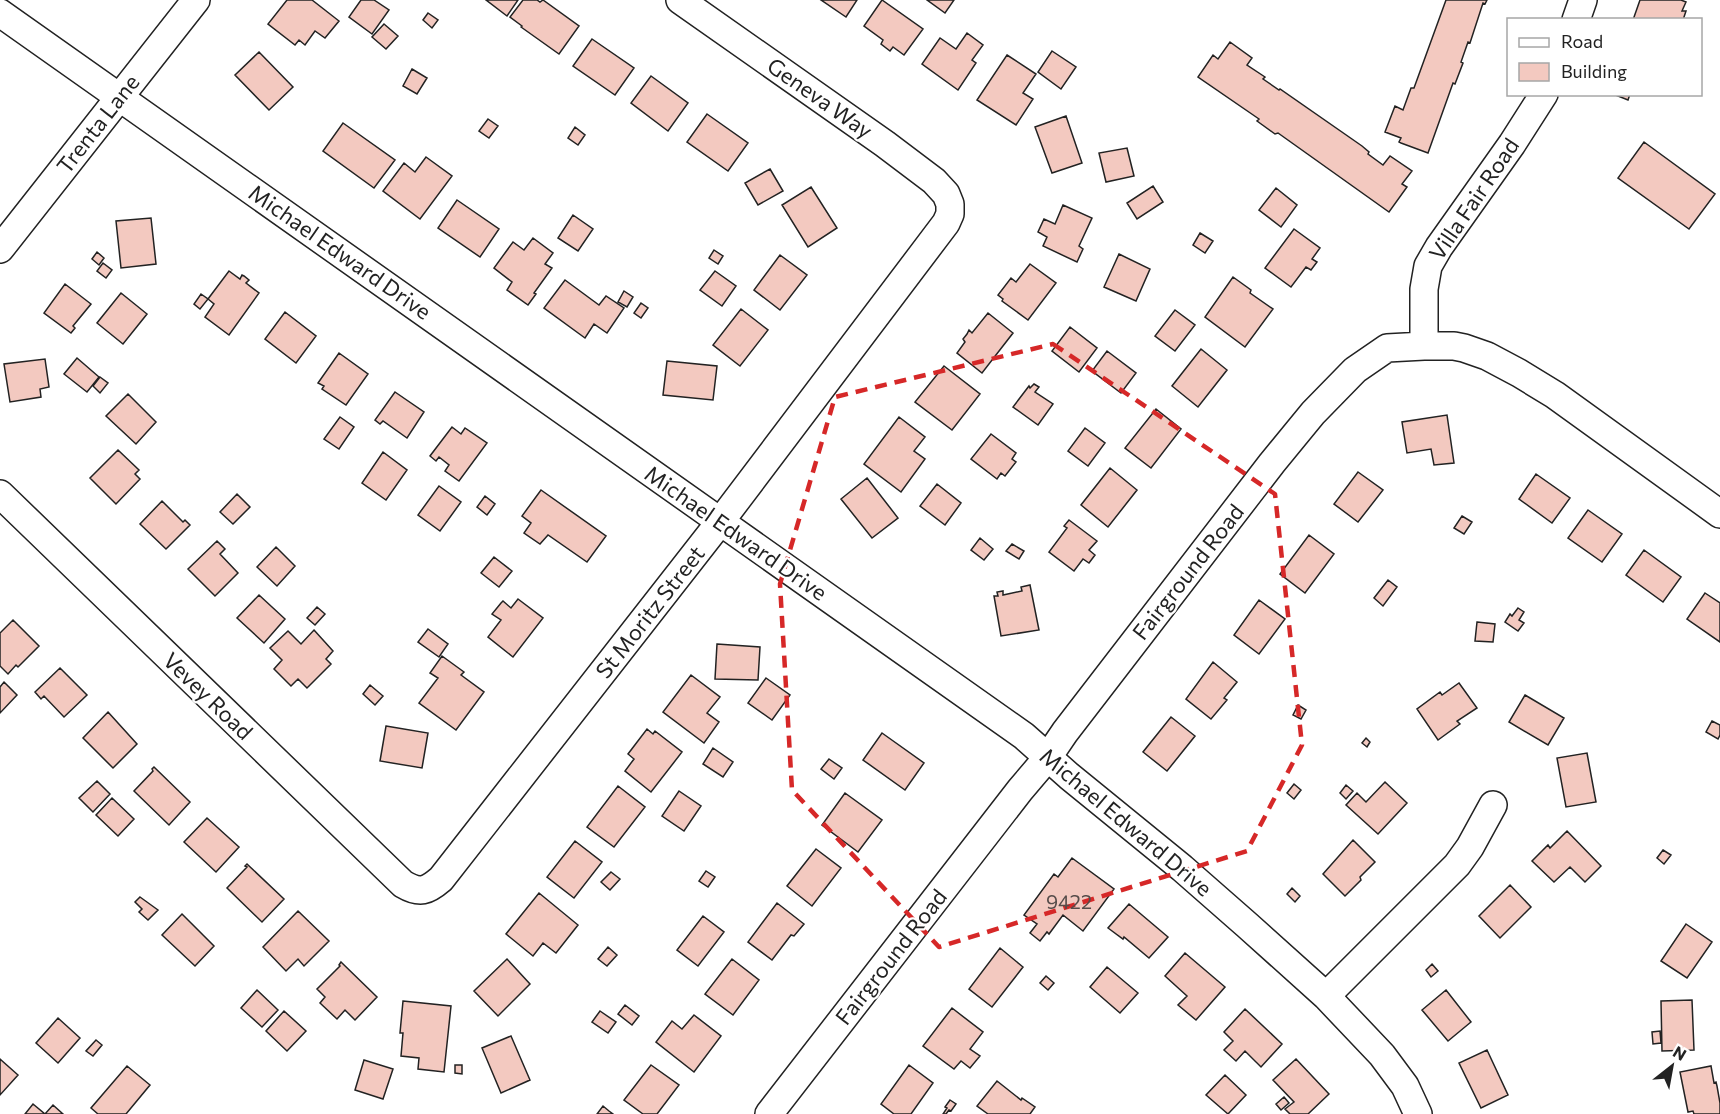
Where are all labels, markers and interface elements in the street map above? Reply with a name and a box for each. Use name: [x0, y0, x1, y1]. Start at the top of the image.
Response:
legend: [1507, 18, 1702, 96]
text: Road: [1561, 30, 1603, 52]
street label: Geneva Way: [762, 51, 878, 144]
text: Building: [1561, 60, 1627, 82]
street label: Trenta Lane: [51, 69, 145, 178]
street label: Villa Fair Road: [1423, 133, 1524, 265]
street label: Michael Edward Drive: [244, 179, 437, 325]
street label: Michael Edward Drive: [640, 460, 833, 606]
street label: Fairground Road: [1126, 498, 1249, 645]
street label: St Moritz Street: [589, 540, 710, 683]
street label: Vevey Road: [158, 646, 259, 745]
street label: Michael Edward Drive: [1035, 742, 1218, 901]
street label: Fairground Road: [829, 883, 952, 1030]
house number: 9422: [1046, 889, 1092, 913]
north arrow: [1642, 1036, 1702, 1096]
text: N: [1670, 1041, 1690, 1064]

